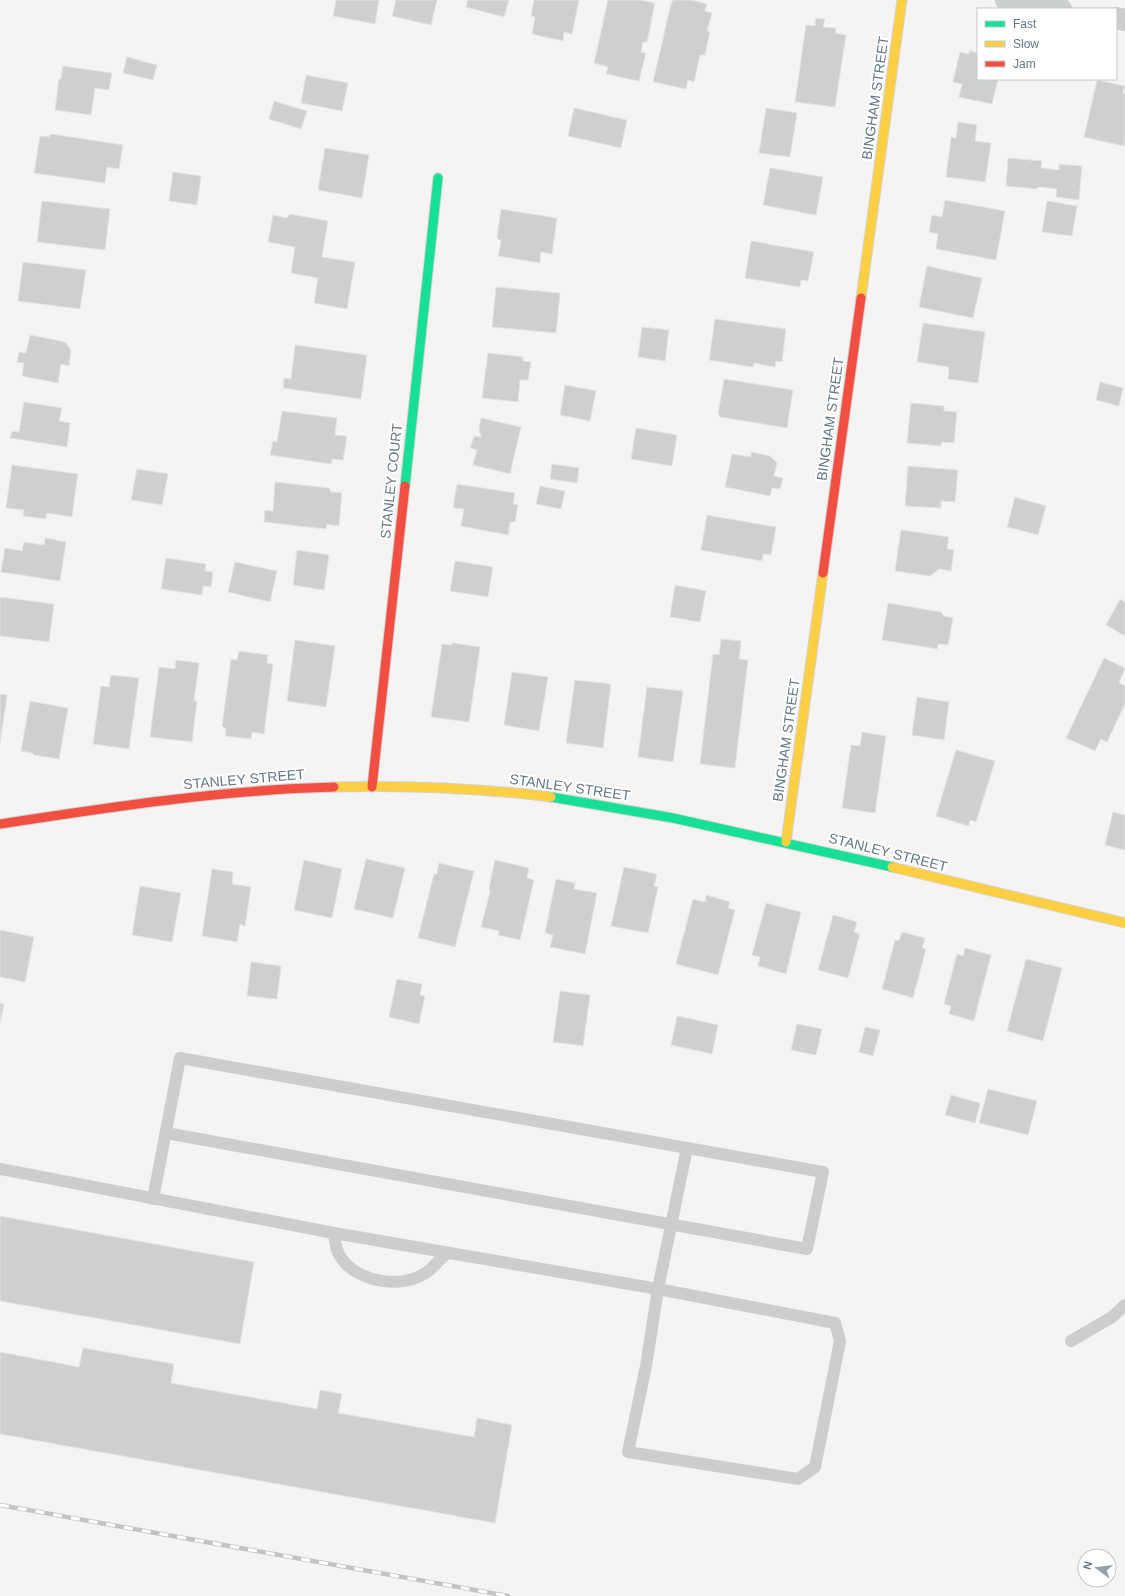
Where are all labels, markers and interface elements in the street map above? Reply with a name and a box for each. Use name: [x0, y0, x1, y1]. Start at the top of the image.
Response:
legend: [977, 8, 1117, 80]
text: Fast: [1013, 17, 1037, 31]
street label: BINGHAM STREET: [858, 35, 892, 161]
text: Slow: [1013, 37, 1039, 51]
text: Jam: [1013, 57, 1036, 71]
street label: BINGHAM STREET: [813, 356, 847, 482]
street label: STANLEY COURT: [377, 422, 405, 539]
street label: BINGHAM STREET: [769, 677, 803, 803]
street label: STANLEY STREET: [183, 766, 306, 792]
street label: STANLEY STREET: [509, 771, 632, 803]
street label: STANLEY STREET: [827, 830, 949, 875]
north arrow: [1077, 1548, 1117, 1588]
text: N: [1081, 1560, 1094, 1571]

